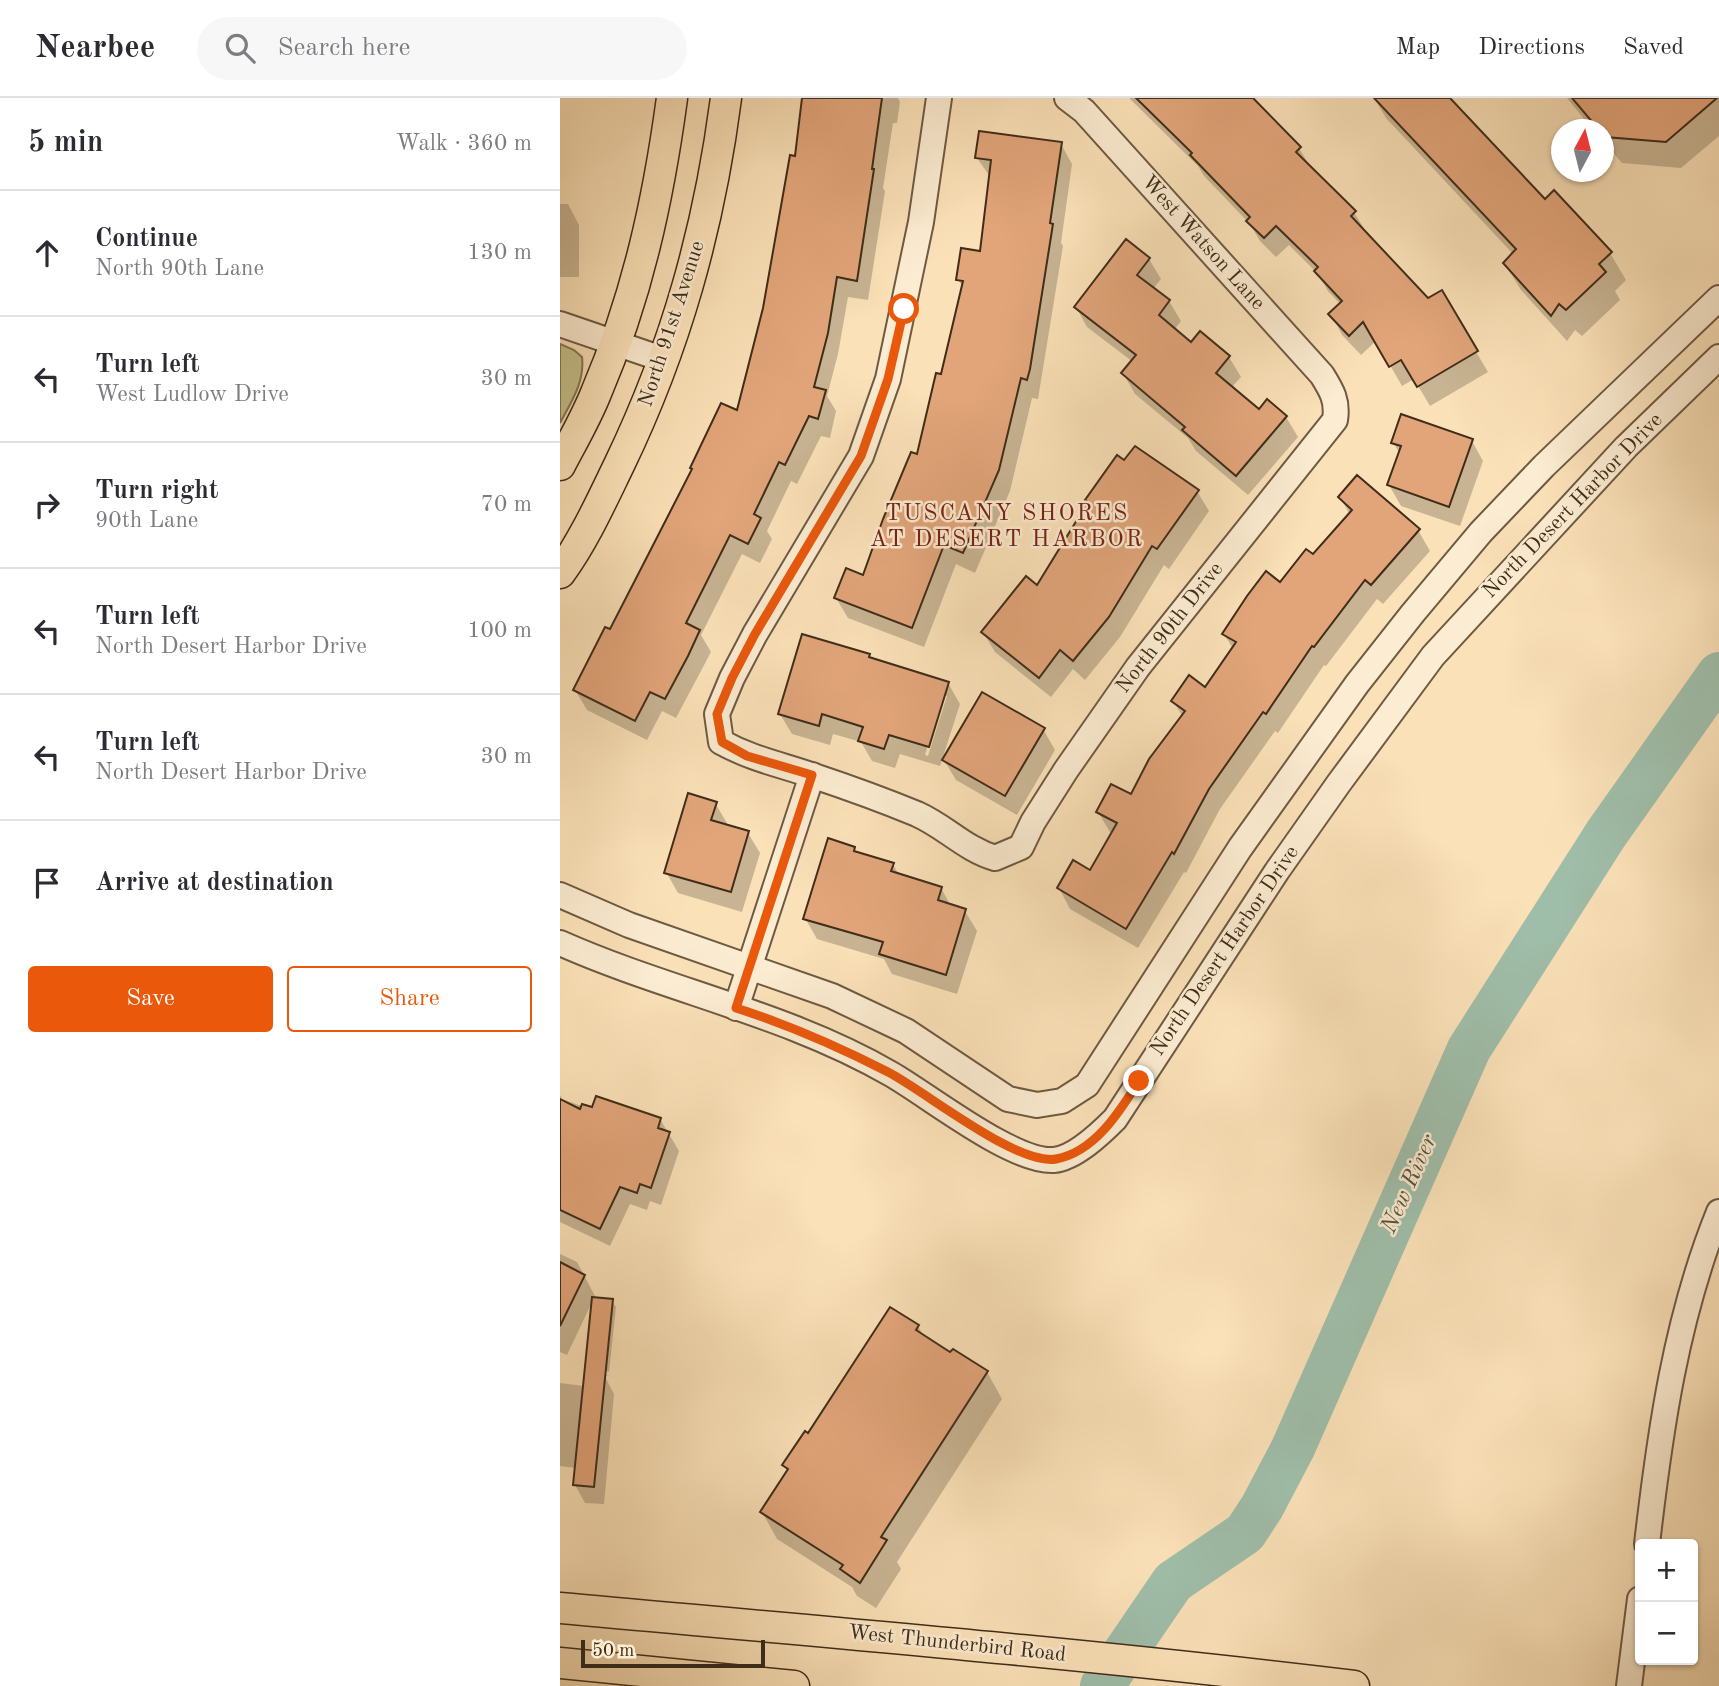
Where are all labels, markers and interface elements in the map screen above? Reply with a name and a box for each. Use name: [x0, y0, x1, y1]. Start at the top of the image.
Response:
search box: [197, 17, 687, 80]
icon: search: [221, 29, 259, 67]
text: Nearbee: [35, 32, 155, 65]
text: Search here: [277, 35, 411, 61]
text: Map: [1396, 36, 1440, 60]
text: Directions: [1478, 36, 1585, 60]
text: Saved: [1623, 36, 1684, 60]
north arrow: [1551, 119, 1614, 182]
text: 5 min: [28, 128, 103, 158]
text: Walk · 360 m: [396, 132, 532, 155]
street label: West Watson Lane: [1137, 172, 1269, 314]
text: Continue: [95, 226, 198, 252]
icon: ahead: [28, 234, 66, 272]
street label: North 91st Avenue: [635, 238, 709, 410]
text: 130 m: [467, 241, 532, 264]
text: North 90th Lane: [95, 257, 264, 280]
route start: [888, 293, 919, 324]
text: Turn left: [95, 352, 200, 378]
icon: left: [28, 360, 66, 398]
text: 30 m: [481, 367, 532, 390]
text: West Ludlow Drive: [95, 383, 289, 406]
street label: North Desert Harbor Drive: [1479, 409, 1667, 603]
text: Turn right: [95, 478, 218, 504]
icon: right: [28, 486, 66, 524]
text: 70 m: [481, 493, 532, 516]
district label: TUSCANY SHORES AT DESERT HARBOR: [870, 502, 1144, 551]
text: 90th Lane: [95, 509, 198, 532]
street label: North 90th Drive: [1113, 559, 1227, 697]
text: Turn left: [95, 604, 200, 630]
icon: left: [28, 612, 66, 650]
text: 100 m: [467, 619, 532, 642]
text: North Desert Harbor Drive: [95, 635, 367, 658]
text: Turn left: [95, 730, 200, 756]
icon: left: [28, 738, 66, 776]
text: 30 m: [481, 745, 532, 768]
text: North Desert Harbor Drive: [95, 761, 367, 784]
street label: North Desert Harbor Drive: [1147, 842, 1303, 1060]
icon: arrive: [28, 864, 66, 902]
text: Arrive at destination: [95, 870, 334, 896]
button: Save: [28, 966, 273, 1032]
button: Share: [287, 966, 532, 1032]
route end: [1123, 1065, 1154, 1096]
water label: New River: [1377, 1130, 1441, 1238]
map controls: [1635, 1539, 1698, 1665]
button: +: [1635, 1539, 1698, 1602]
button: −: [1635, 1602, 1698, 1665]
street label: West Thunderbird Road: [847, 1622, 1067, 1666]
scale bar: [581, 1637, 765, 1669]
text: 50 m: [592, 1642, 634, 1661]

